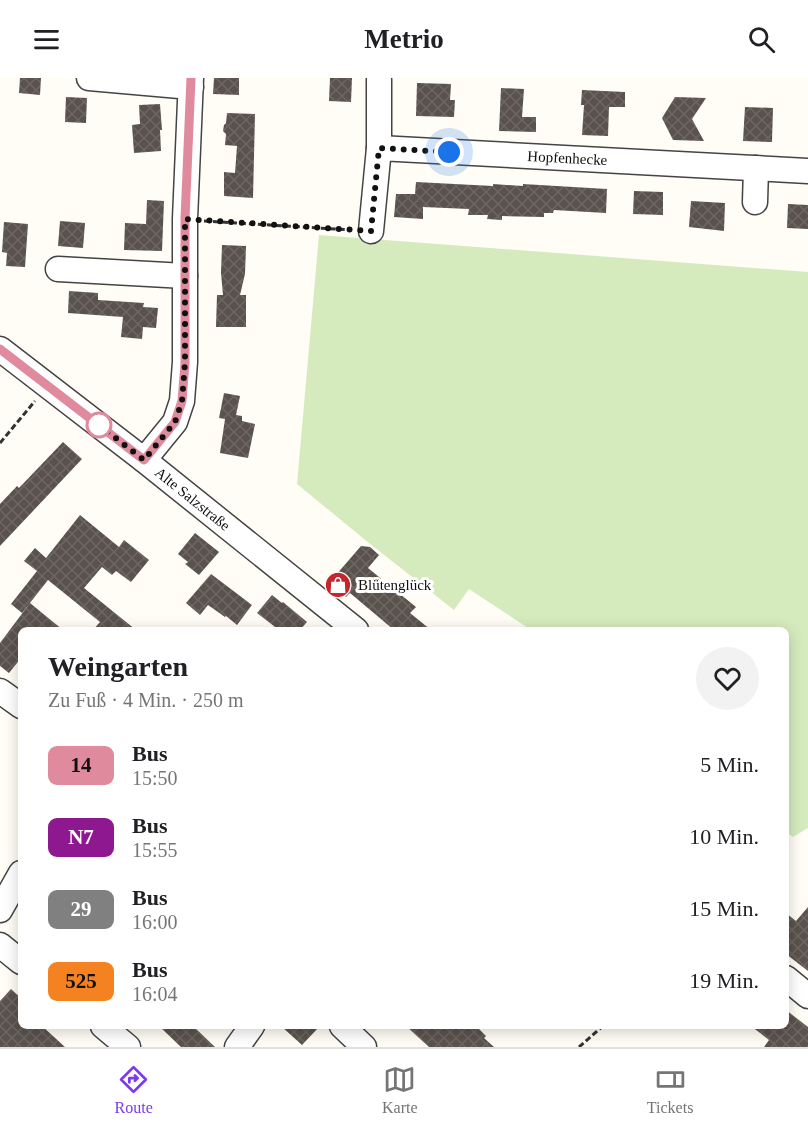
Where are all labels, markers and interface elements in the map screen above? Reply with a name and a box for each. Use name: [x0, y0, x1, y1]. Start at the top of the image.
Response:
icon: menu: [30, 23, 63, 56]
icon: search: [745, 23, 778, 56]
text: Metrio: [364, 24, 444, 54]
your location: [434, 137, 464, 167]
street label: Hopfenhecke: [527, 148, 608, 168]
unlabelled marker: [86, 412, 112, 438]
street label: Alte Salzstraße: [152, 464, 233, 534]
shop icon: Blütenglück: [323, 570, 353, 600]
place label: Blütenglück: [358, 577, 432, 593]
button: heart: [696, 647, 759, 710]
text: Weingarten: [48, 651, 188, 682]
text: Zu Fuß · 4 Min. · 250 m: [48, 689, 244, 711]
text: Bus: [132, 741, 167, 766]
text: 5 Min.: [700, 752, 759, 777]
text: 14: [71, 753, 92, 777]
text: 15:50: [132, 767, 178, 789]
text: Bus: [132, 813, 167, 838]
text: 10 Min.: [689, 824, 759, 849]
text: N7: [68, 825, 94, 849]
text: 15:55: [132, 839, 178, 861]
text: Bus: [132, 885, 167, 910]
text: 15 Min.: [689, 896, 759, 921]
text: 29: [71, 897, 92, 921]
text: 16:00: [132, 911, 178, 933]
text: Bus: [132, 957, 167, 982]
text: 19 Min.: [689, 968, 759, 993]
text: 525: [65, 969, 97, 993]
text: 16:04: [132, 983, 178, 1005]
tab: Route: [115, 1063, 153, 1117]
tab: Karte: [382, 1063, 418, 1117]
tab: Tickets: [647, 1063, 693, 1117]

